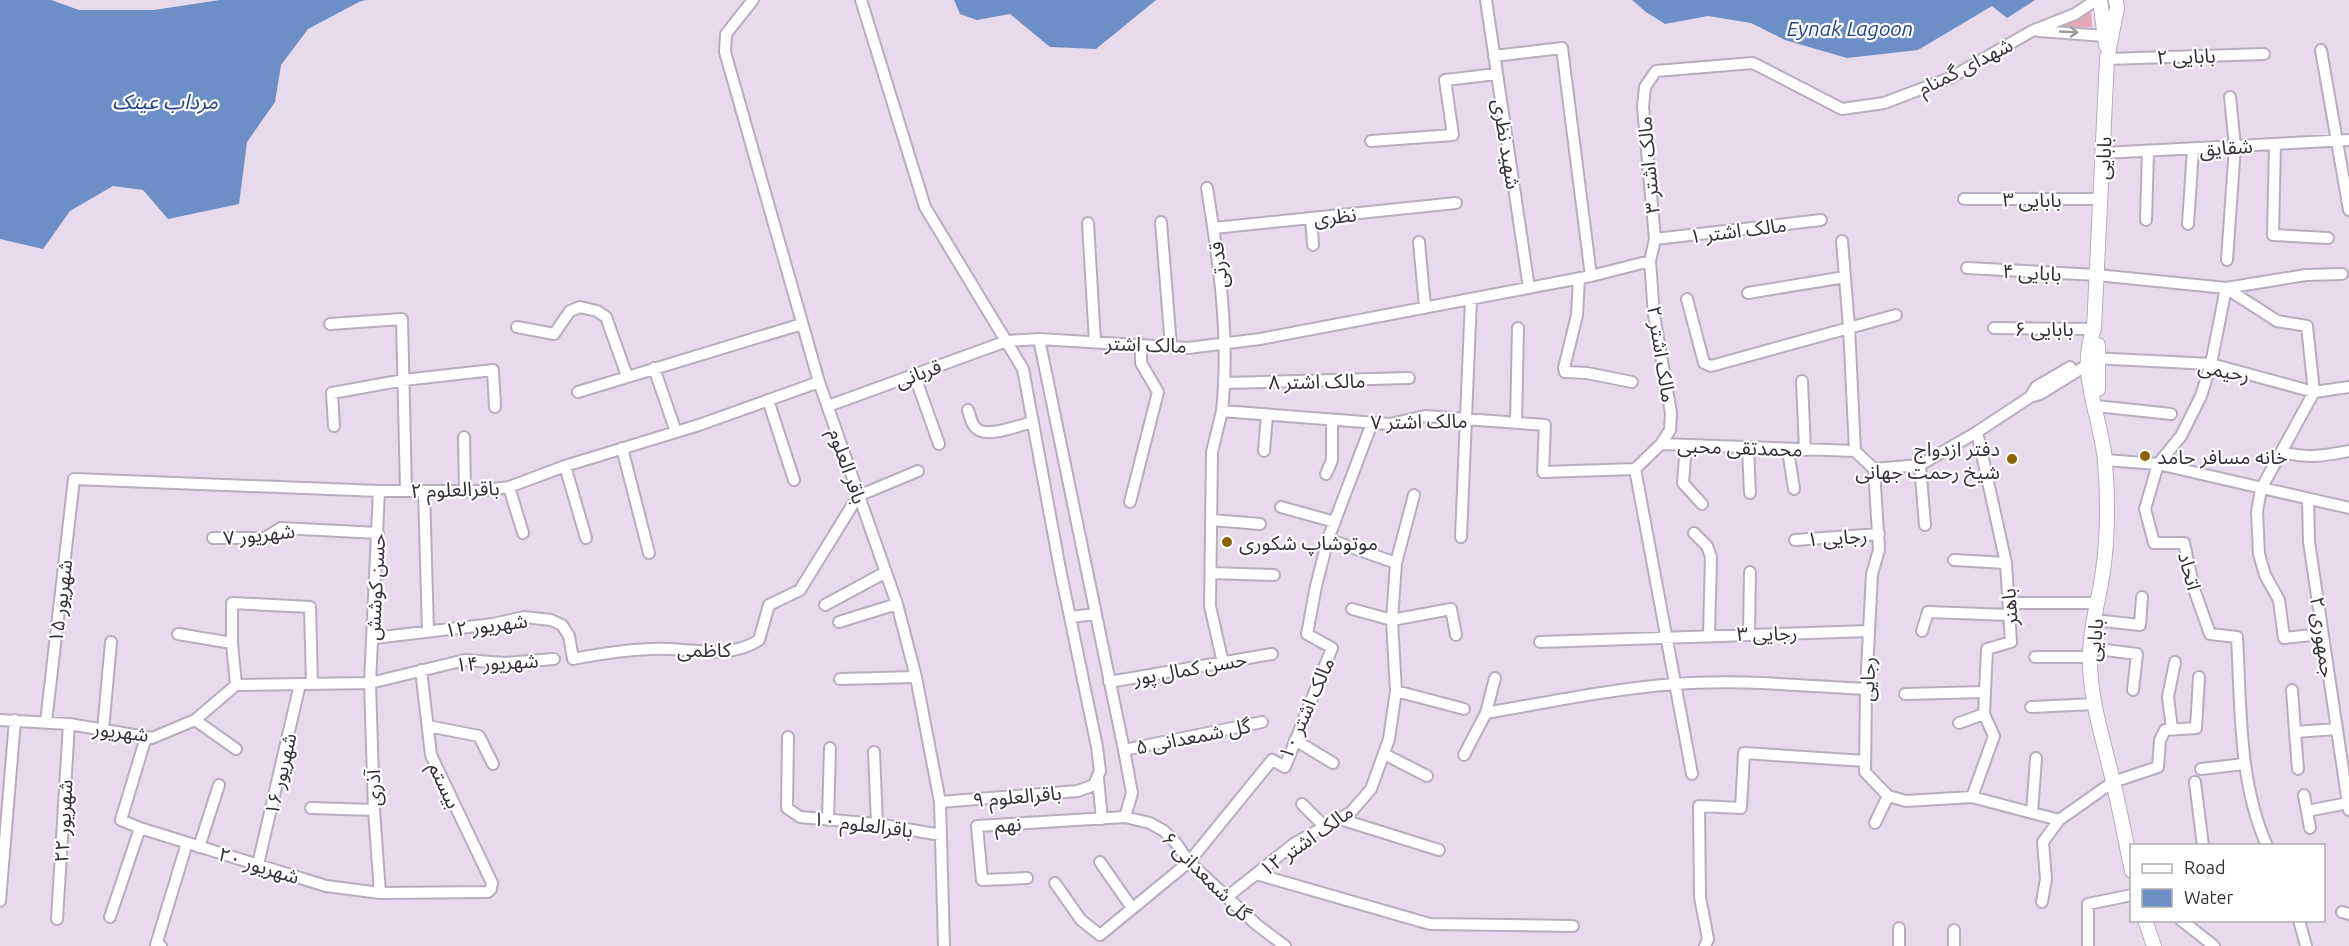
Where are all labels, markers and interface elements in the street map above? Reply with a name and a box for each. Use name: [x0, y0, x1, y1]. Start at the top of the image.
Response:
water label: Eynak Lagoon: [1787, 16, 1913, 40]
one-way arrow: [2058, 27, 2078, 38]
street label: شهدای گمنام: [1914, 32, 2018, 103]
street label: بابایی ۲: [2156, 43, 2216, 70]
water label: مرداب عینک: [112, 89, 218, 114]
street label: شهید نظری: [1488, 97, 1525, 191]
street label: مالک اشتر ۳: [1632, 115, 1665, 215]
street label: شقایق: [2198, 134, 2254, 162]
street label: بابایی: [2090, 136, 2117, 180]
street label: بابایی ۳: [2002, 188, 2062, 212]
street label: نظری: [1313, 202, 1358, 231]
street label: مالک اشتر ۱: [1688, 213, 1788, 248]
street label: قدرتی: [1204, 240, 1233, 290]
street label: بابایی ۴: [2002, 259, 2062, 286]
street label: مالک اشتر ۲: [1642, 304, 1681, 404]
street label: بابایی ۶: [2014, 317, 2074, 341]
street label: مالک اشتر: [1104, 331, 1187, 358]
street label: قربانی: [892, 354, 945, 393]
street label: رحیمی: [2196, 354, 2252, 387]
street label: مالک اشتر ۸: [1268, 369, 1366, 394]
street label: مالک اشتر ۷: [1370, 409, 1468, 434]
street label: باقر العلوم: [821, 425, 872, 508]
street label: محمدتقی محبی: [1677, 433, 1803, 462]
place label: دفتر ازدواج شیخ رحمت جهانی: [1855, 437, 2000, 487]
place label: خانه مسافر حامد: [2157, 445, 2288, 469]
marker: خانه مسافر حامد: [2138, 449, 2152, 463]
marker: دفتر ازدواج شیخ رحمت جهانی: [2005, 452, 2019, 466]
street label: باقرالعلوم ۲: [410, 476, 500, 506]
street label: شهریور ۷: [222, 519, 296, 550]
street label: رجایی ۱: [1806, 523, 1868, 552]
place label: موتوشاپ شکوری: [1239, 531, 1378, 556]
street label: حسن کوشش: [361, 533, 390, 641]
marker: موتوشاپ شکوری: [1220, 535, 1234, 549]
street label: اتحاد: [2174, 549, 2206, 593]
street label: شهریور ۱۵: [44, 558, 77, 644]
street label: باهنر: [1996, 587, 2023, 627]
street label: جمهوری ۲: [2305, 595, 2340, 679]
street label: شهریور ۱۲: [443, 609, 529, 642]
street label: بابایی: [2081, 618, 2108, 663]
street label: رجایی ۳: [1736, 621, 1798, 646]
street label: کاظمی: [677, 638, 732, 662]
street label: حسن کمال پور: [1130, 647, 1249, 692]
street label: شهریور ۱۴: [455, 648, 539, 677]
street label: مالک اشتر ۱۰: [1273, 654, 1340, 763]
street label: رجایی: [1855, 656, 1880, 702]
street label: گل شمعدانی ۵: [1134, 713, 1253, 759]
street label: شهریور: [91, 716, 150, 747]
street label: شهریور ۱۶: [259, 731, 302, 817]
street label: بیستم: [421, 758, 466, 814]
street label: آذری: [361, 768, 386, 807]
street label: شهریور ۲۲: [49, 779, 78, 863]
street label: باقرالعلوم ۹: [972, 781, 1063, 815]
street label: مالک اشتر ۱۲: [1255, 799, 1358, 881]
street label: باقرالعلوم ۱۰: [811, 806, 914, 846]
street label: نهم: [994, 812, 1022, 840]
street label: گل شمعدانی ۶: [1157, 827, 1257, 927]
street label: شهریور ۲۰: [215, 842, 302, 889]
legend: [2130, 844, 2325, 922]
text: Road: [2184, 857, 2226, 877]
text: Water: [2184, 887, 2234, 907]

